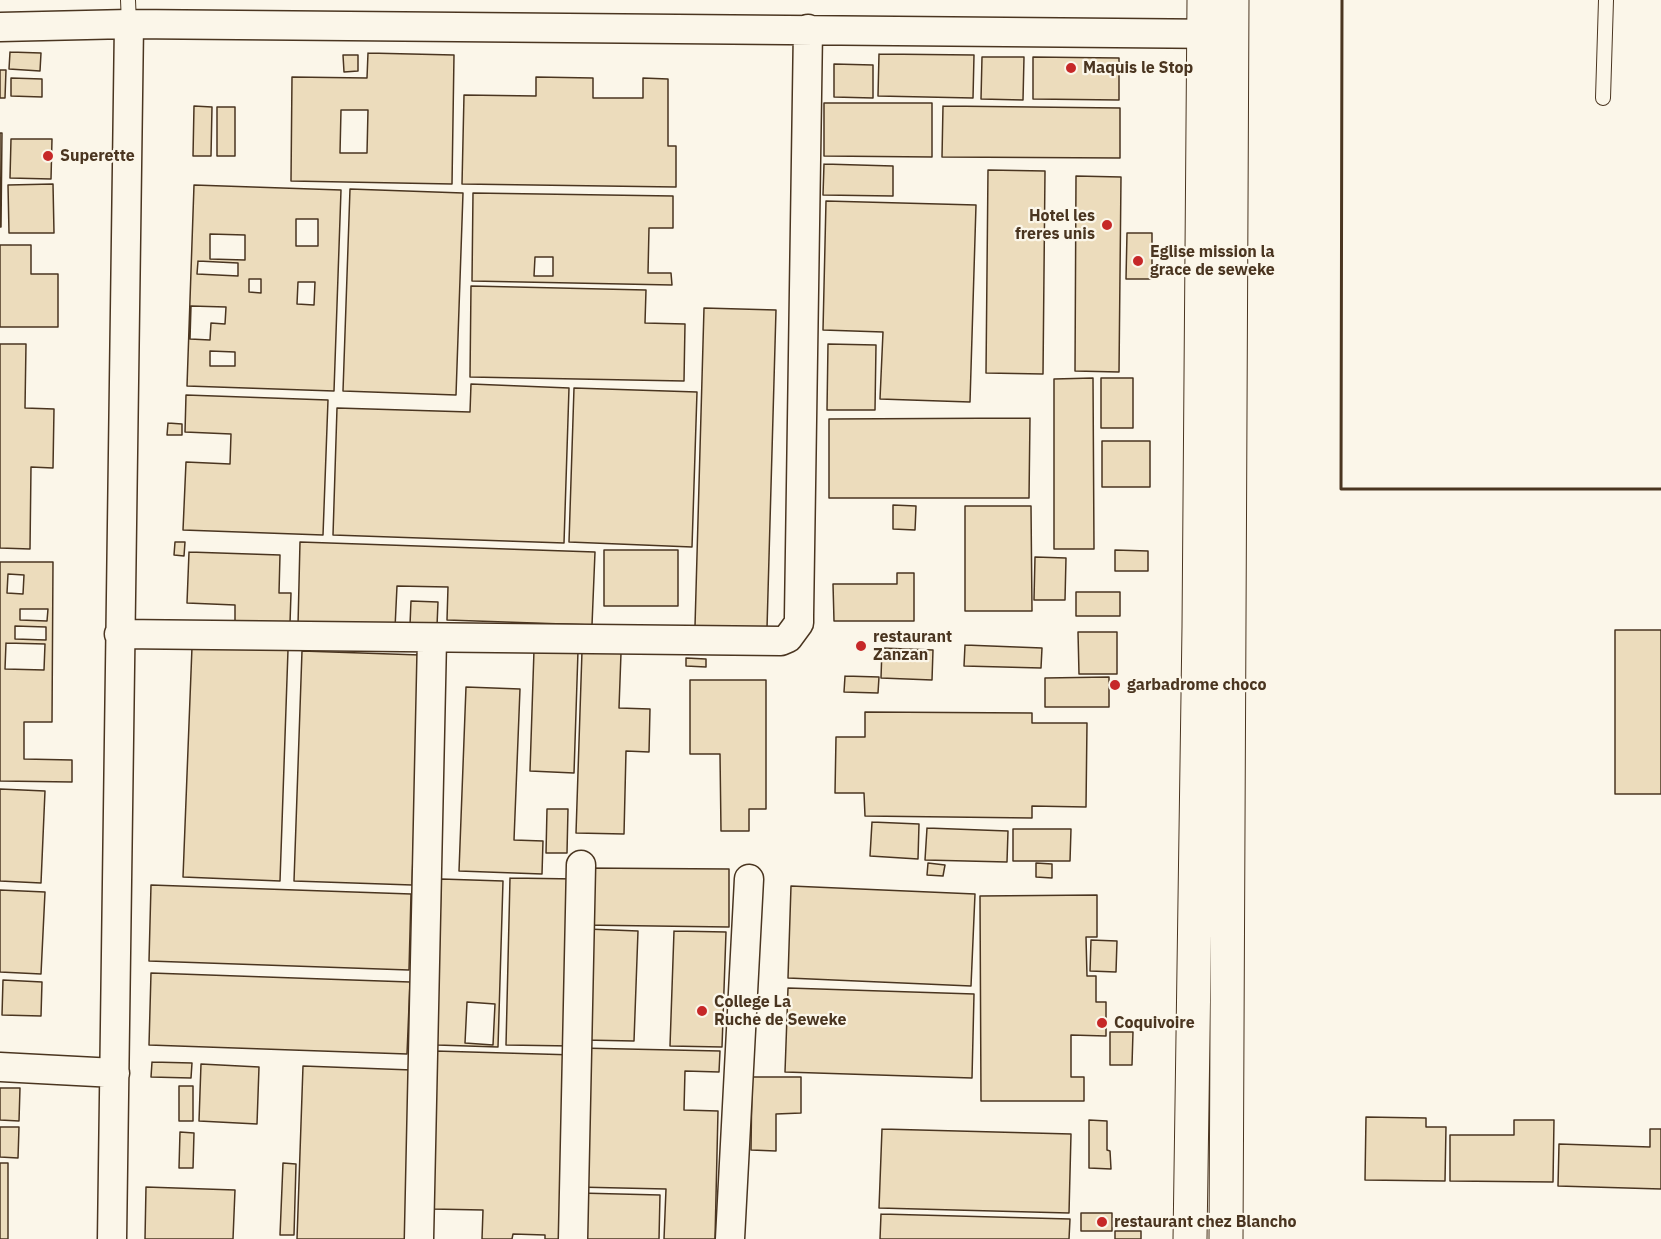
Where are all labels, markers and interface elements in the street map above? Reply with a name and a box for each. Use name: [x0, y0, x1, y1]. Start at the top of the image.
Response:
place label: Maquis le Stop: [1083, 58, 1193, 78]
marker: Maquis le Stop: [1064, 61, 1078, 75]
place label: Superette: [60, 146, 135, 166]
marker: Superette: [41, 149, 55, 163]
place label: Hotel les freres unis: [1015, 206, 1095, 244]
marker: Hotel les freres unis: [1100, 218, 1114, 232]
place label: Eglise mission la grace de seweke: [1150, 242, 1275, 280]
marker: Eglise mission la grace de seweke: [1131, 254, 1145, 268]
place label: restaurant Zanzan: [873, 627, 952, 665]
marker: restaurant Zanzan: [854, 639, 868, 653]
place label: garbadrome choco: [1127, 675, 1266, 695]
marker: garbadrome choco: [1108, 678, 1122, 692]
place label: College La Ruche de Seweke: [714, 992, 846, 1030]
marker: College La Ruche de Seweke: [695, 1004, 709, 1018]
place label: Coquivoire: [1114, 1013, 1195, 1033]
marker: Coquivoire: [1095, 1016, 1109, 1030]
place label: restaurant chez Blancho: [1114, 1212, 1297, 1232]
marker: restaurant chez Blancho: [1095, 1215, 1109, 1229]

